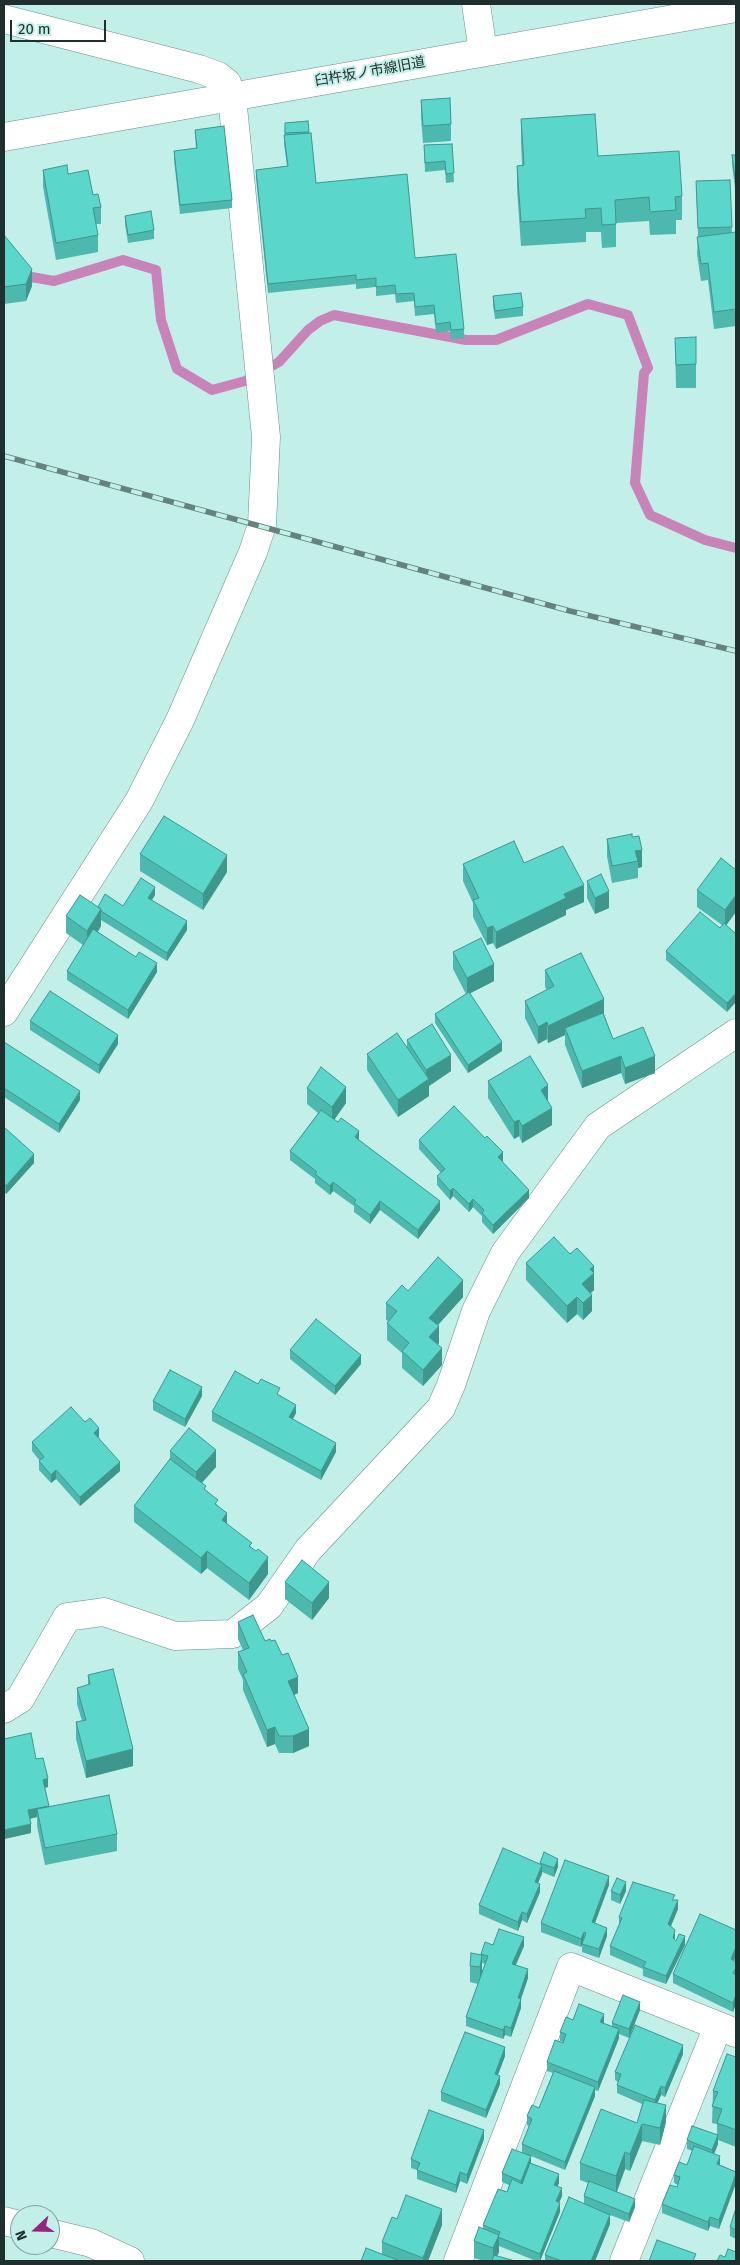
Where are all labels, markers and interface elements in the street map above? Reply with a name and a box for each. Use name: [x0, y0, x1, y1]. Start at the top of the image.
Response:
scale bar: [12, 10, 109, 42]
text: 20 m: [18, 20, 51, 38]
street label: 臼杵坂ノ市線旧道: [313, 54, 427, 90]
north arrow: [10, 2205, 60, 2255]
text: N: [12, 2228, 31, 2243]

